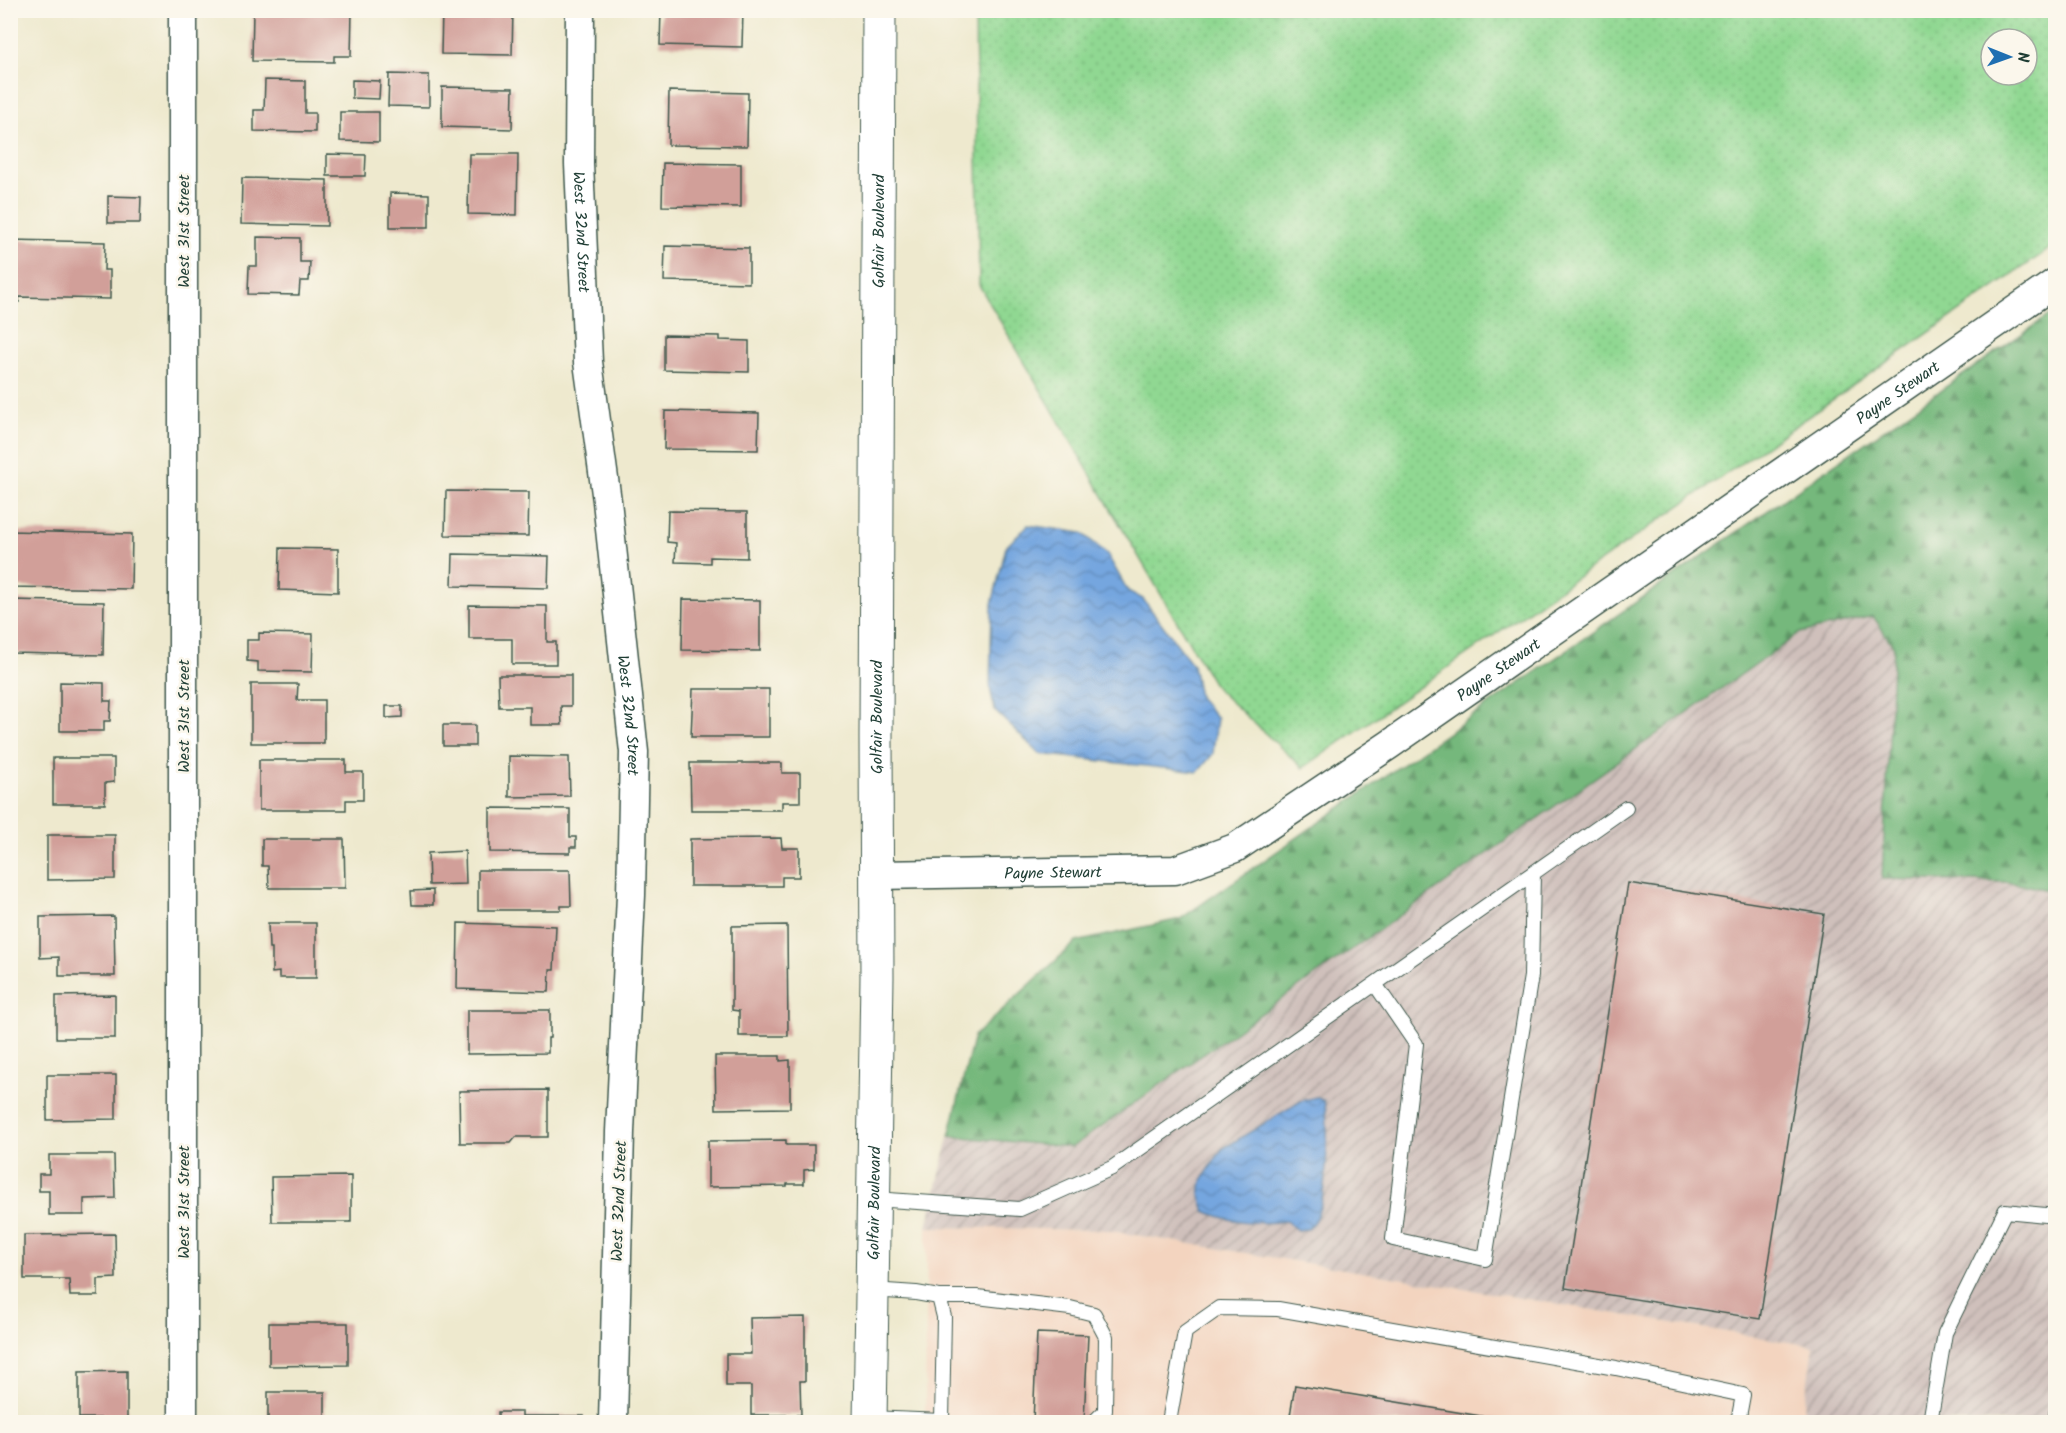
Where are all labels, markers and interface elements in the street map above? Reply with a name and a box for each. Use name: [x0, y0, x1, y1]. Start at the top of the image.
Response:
north arrow: [1979, 27, 2039, 87]
text: N: [2010, 52, 2035, 63]
street label: West 32nd Street: [565, 171, 596, 294]
street label: Golfair Boulevard: [867, 173, 892, 288]
street label: West 31st Street: [172, 174, 197, 288]
street label: Payne Stewart: [1851, 355, 1946, 431]
street label: Payne Stewart: [1452, 632, 1547, 709]
street label: West 32nd Street: [610, 654, 645, 777]
street label: West 31st Street: [172, 659, 197, 773]
street label: Golfair Boulevard: [865, 659, 890, 774]
street label: Payne Stewart: [1004, 860, 1103, 887]
street label: West 32nd Street: [605, 1139, 634, 1262]
street label: West 31st Street: [172, 1145, 197, 1259]
street label: Golfair Boulevard: [862, 1145, 888, 1260]

